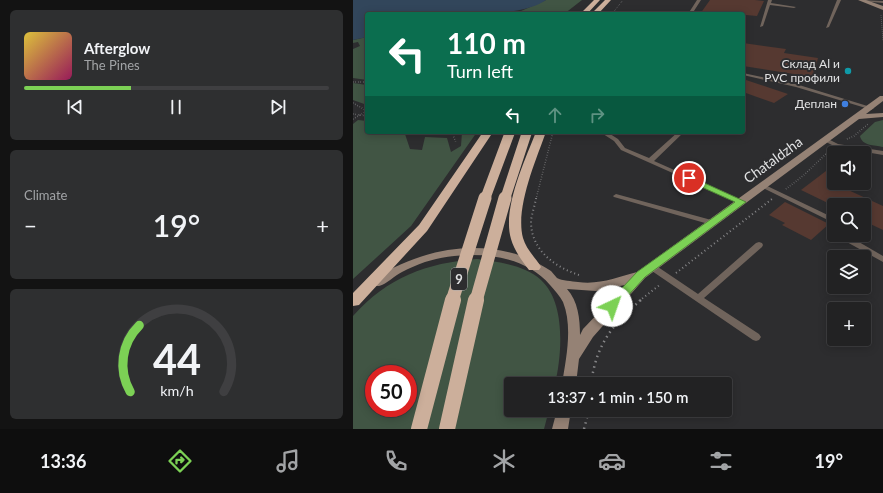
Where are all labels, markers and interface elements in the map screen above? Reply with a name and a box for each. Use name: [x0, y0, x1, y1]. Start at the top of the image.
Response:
text: 110 m: [447, 26, 526, 60]
icon: left: [381, 28, 433, 80]
text: Afterglow: [84, 39, 150, 57]
place label: Склад Al и PVC профили: [764, 56, 840, 85]
text: The Pines: [84, 57, 140, 73]
text: Turn left: [447, 60, 513, 82]
marker: Склад Al и PVC профили: [843, 66, 853, 76]
icon: previous: [64, 96, 86, 118]
icon: pause: [165, 96, 187, 118]
icon: next: [267, 96, 289, 118]
place label: Деплан: [795, 96, 837, 111]
marker: Деплан: [840, 99, 850, 109]
icon: left: [502, 104, 524, 126]
icon: ahead: [544, 104, 566, 126]
icon: right: [586, 104, 608, 126]
street label: Chataldzha: [740, 133, 805, 187]
map controls: [827, 146, 871, 346]
button: sound: [827, 146, 871, 190]
pin: [672, 161, 706, 195]
icon: arrive: [678, 167, 700, 189]
text: Climate: [24, 187, 67, 203]
button: search: [827, 198, 871, 242]
text: 19°: [153, 207, 200, 243]
text: −: [24, 212, 37, 239]
text: +: [316, 212, 329, 239]
button: layers: [827, 250, 871, 294]
road number: 9: [451, 268, 467, 290]
position arrow: [591, 285, 633, 327]
button: +: [827, 302, 871, 346]
text: 44: [152, 334, 201, 384]
speed limit sign: 50: [365, 365, 417, 417]
text: km/h: [160, 382, 193, 399]
text: 13:37 · 1 min · 150 m: [548, 388, 688, 406]
icon: directions: [166, 447, 194, 475]
icon: music: [274, 447, 302, 475]
icon: phone: [382, 447, 410, 475]
icon: climate: [490, 447, 518, 475]
icon: car: [598, 447, 626, 475]
icon: filters: [707, 447, 735, 475]
text: 13:36: [40, 450, 86, 472]
text: 19°: [815, 450, 843, 472]

